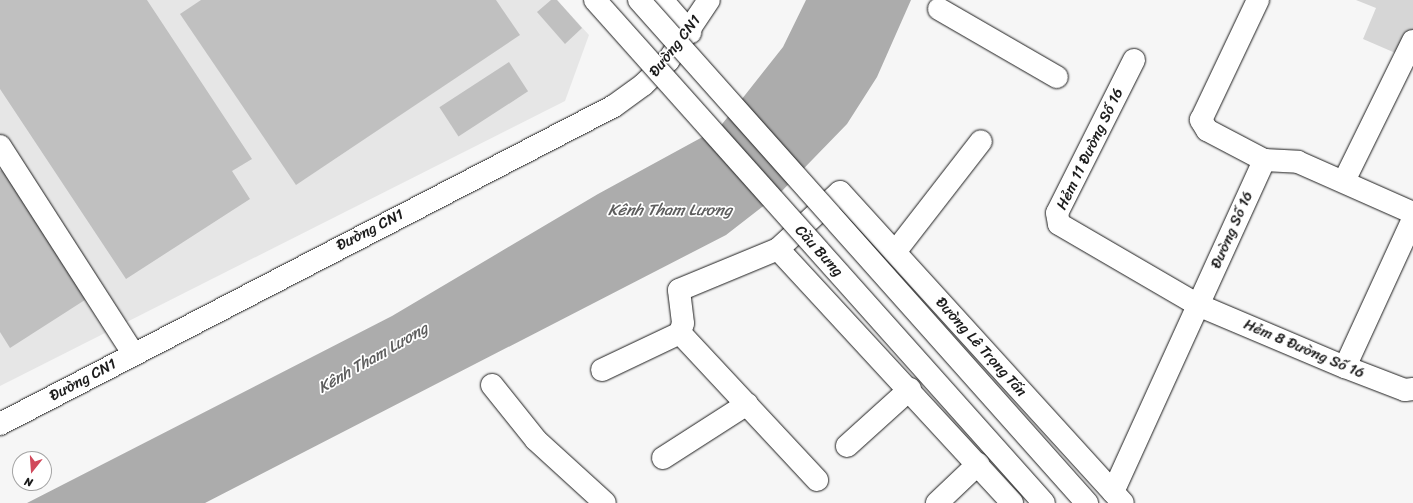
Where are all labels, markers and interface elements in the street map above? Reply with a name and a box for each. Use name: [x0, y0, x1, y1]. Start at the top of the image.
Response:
street label: Đường CN1: [645, 12, 705, 80]
street label: Hẻm 11 Đường Số 16: [1053, 85, 1127, 213]
street label: Đường Số 16: [1207, 189, 1257, 271]
water label: Kênh Tham Lương: [608, 200, 732, 220]
street label: Đường CN1: [333, 205, 407, 255]
street label: Cầu Bưng: [791, 221, 847, 281]
street label: Đường Lê Trọng Tấn: [931, 293, 1031, 401]
street label: Hẻm 8 Đường Số 16: [1241, 315, 1367, 383]
water label: Kênh Tham Lương: [314, 319, 432, 397]
street label: Đường CN1: [47, 355, 119, 405]
north arrow: [12, 451, 52, 491]
text: N: [22, 472, 35, 492]

